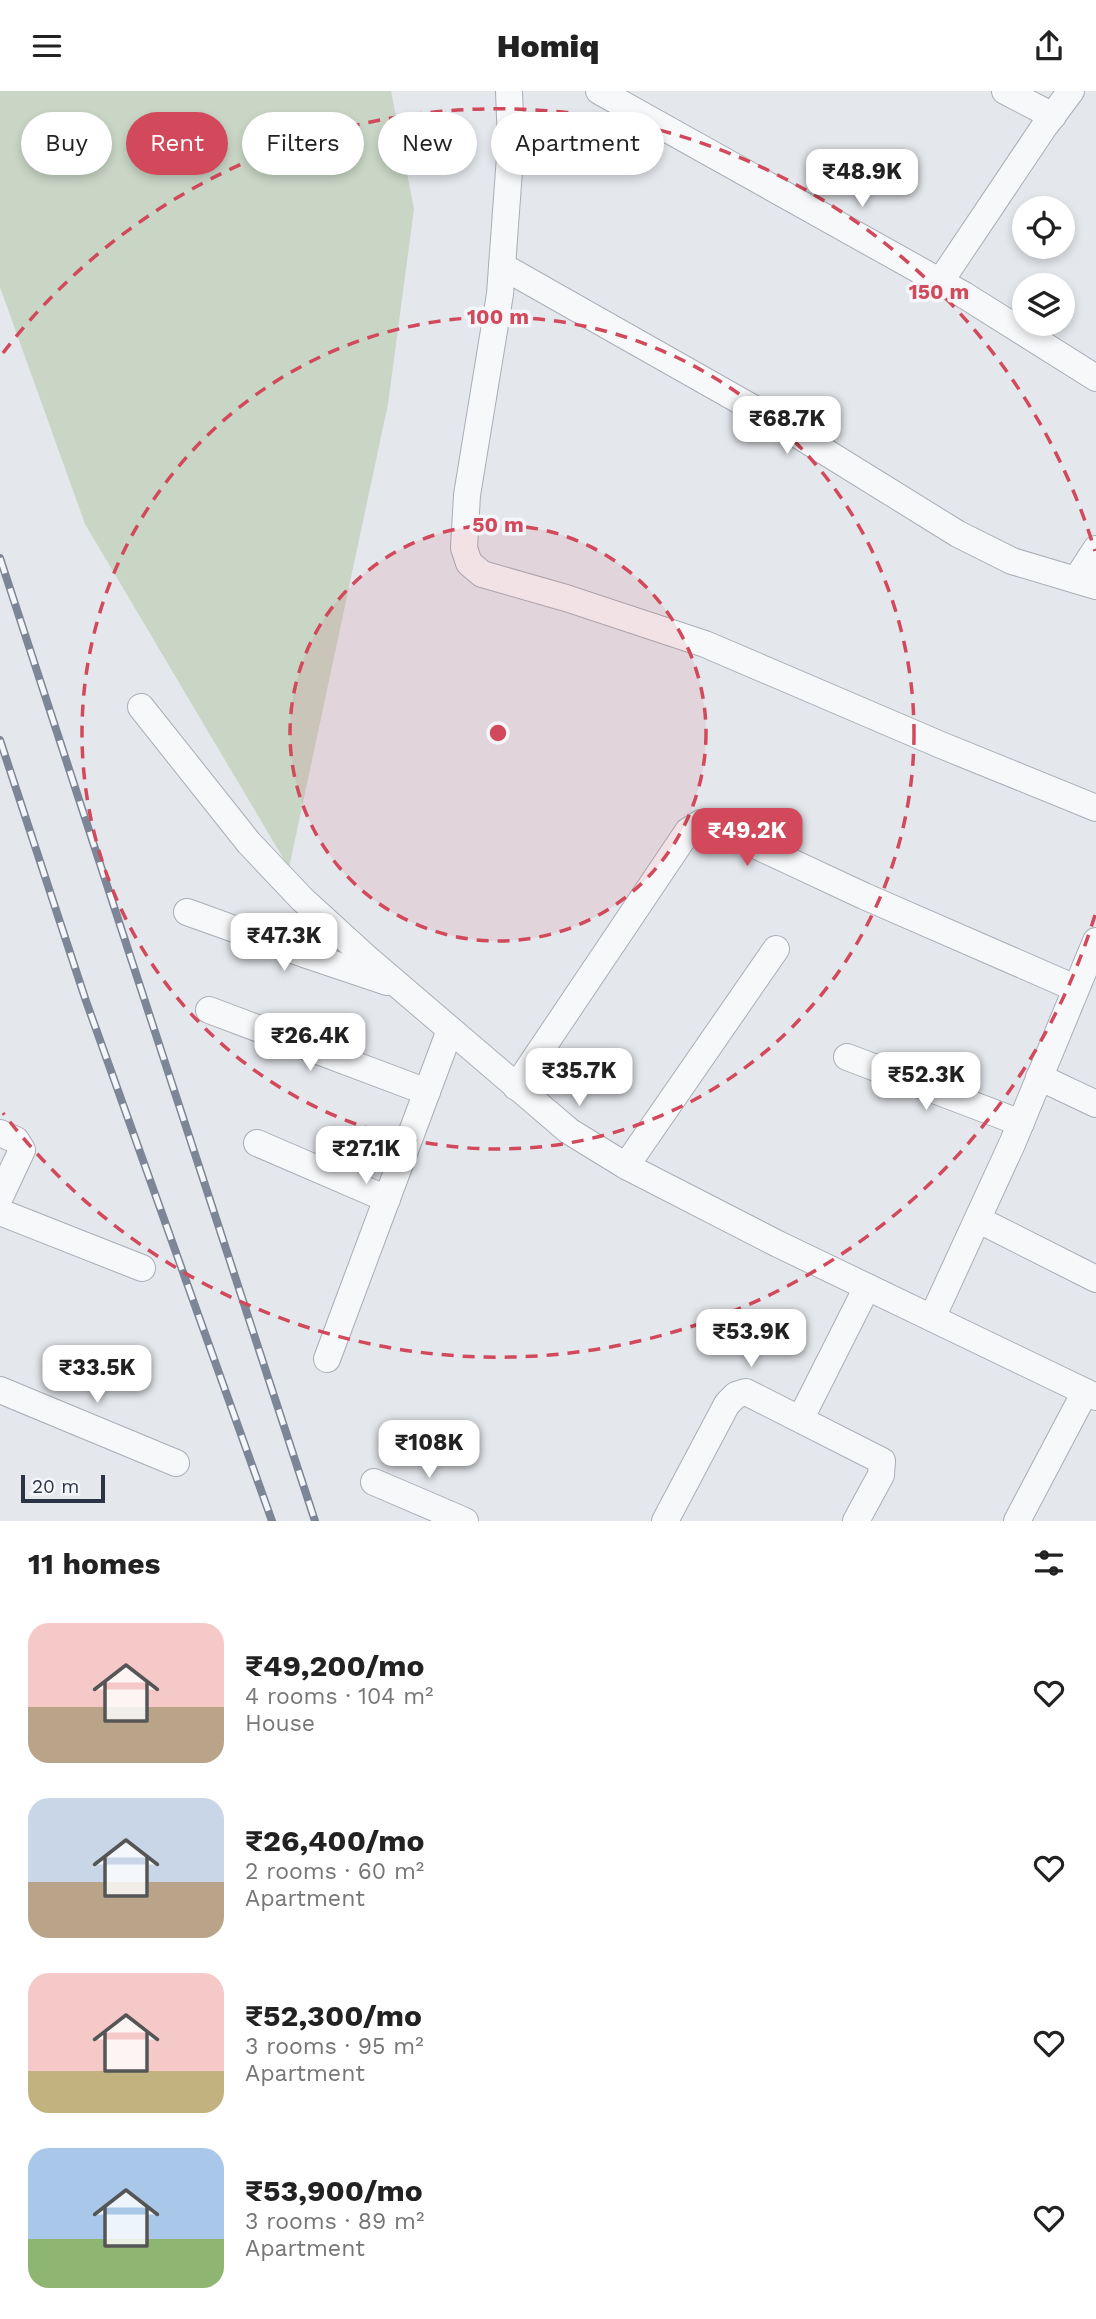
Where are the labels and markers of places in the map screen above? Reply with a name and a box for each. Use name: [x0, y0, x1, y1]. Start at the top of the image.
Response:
pin: ₹48.9K: [805, 149, 919, 209]
pin: ₹68.7K: [730, 397, 844, 456]
centre of rings: [486, 721, 510, 745]
pin: ₹49.2K: [690, 809, 804, 868]
pin: ₹47.3K: [227, 913, 341, 973]
pin: ₹26.4K: [253, 1013, 367, 1073]
pin: ₹35.7K: [522, 1049, 636, 1108]
pin: ₹52.3K: [869, 1053, 983, 1112]
pin: ₹27.1K: [309, 1127, 423, 1186]
pin: ₹53.9K: [694, 1309, 808, 1369]
pin: ₹33.5K: [40, 1345, 154, 1405]
pin: ₹108K: [380, 1421, 478, 1480]

